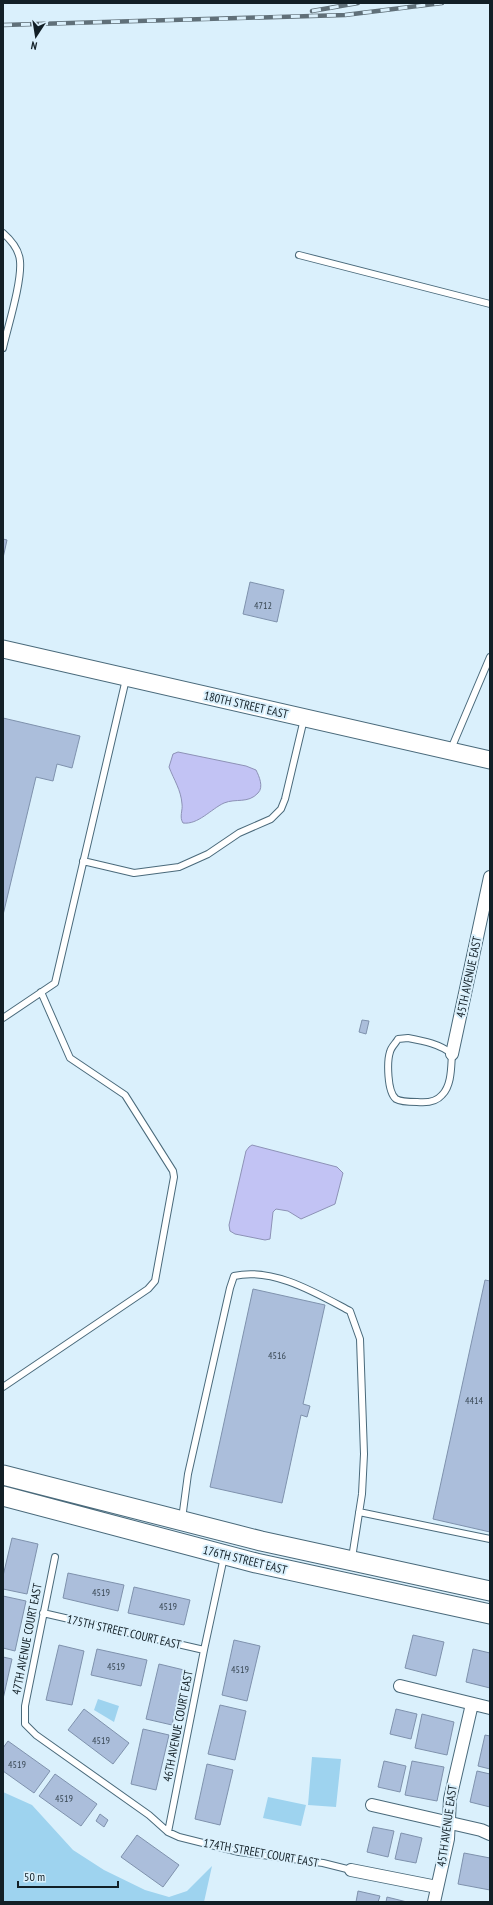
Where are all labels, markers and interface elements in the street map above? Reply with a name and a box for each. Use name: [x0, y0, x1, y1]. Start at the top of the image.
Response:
north arrow: [16, 16, 56, 56]
text: N: [30, 38, 38, 53]
house number: 4712: [254, 599, 272, 612]
street label: 180TH STREET EAST: [203, 688, 290, 722]
street label: 45TH AVENUE EAST: [453, 934, 485, 1019]
house number: 4516: [268, 1349, 287, 1362]
house number: 4414: [465, 1394, 484, 1407]
street label: 176TH STREET EAST: [202, 1542, 289, 1577]
street label: 47TH AVENUE COURT EAST: [8, 1581, 45, 1696]
house number: 4519: [92, 1586, 110, 1599]
house number: 4519: [159, 1600, 177, 1613]
street label: 175TH STREET COURT EAST: [66, 1611, 183, 1652]
house number: 4519: [107, 1660, 125, 1673]
house number: 4519: [231, 1663, 249, 1676]
street label: 46TH AVENUE COURT EAST: [159, 1668, 196, 1783]
house number: 4519: [92, 1734, 110, 1747]
house number: 4519: [8, 1758, 26, 1771]
street label: 45TH AVENUE EAST: [433, 1783, 460, 1868]
house number: 4519: [55, 1792, 73, 1805]
street label: 174TH STREET COURT EAST: [202, 1835, 320, 1870]
scale bar: [18, 1863, 118, 1889]
text: 50 m: [24, 1869, 45, 1884]

